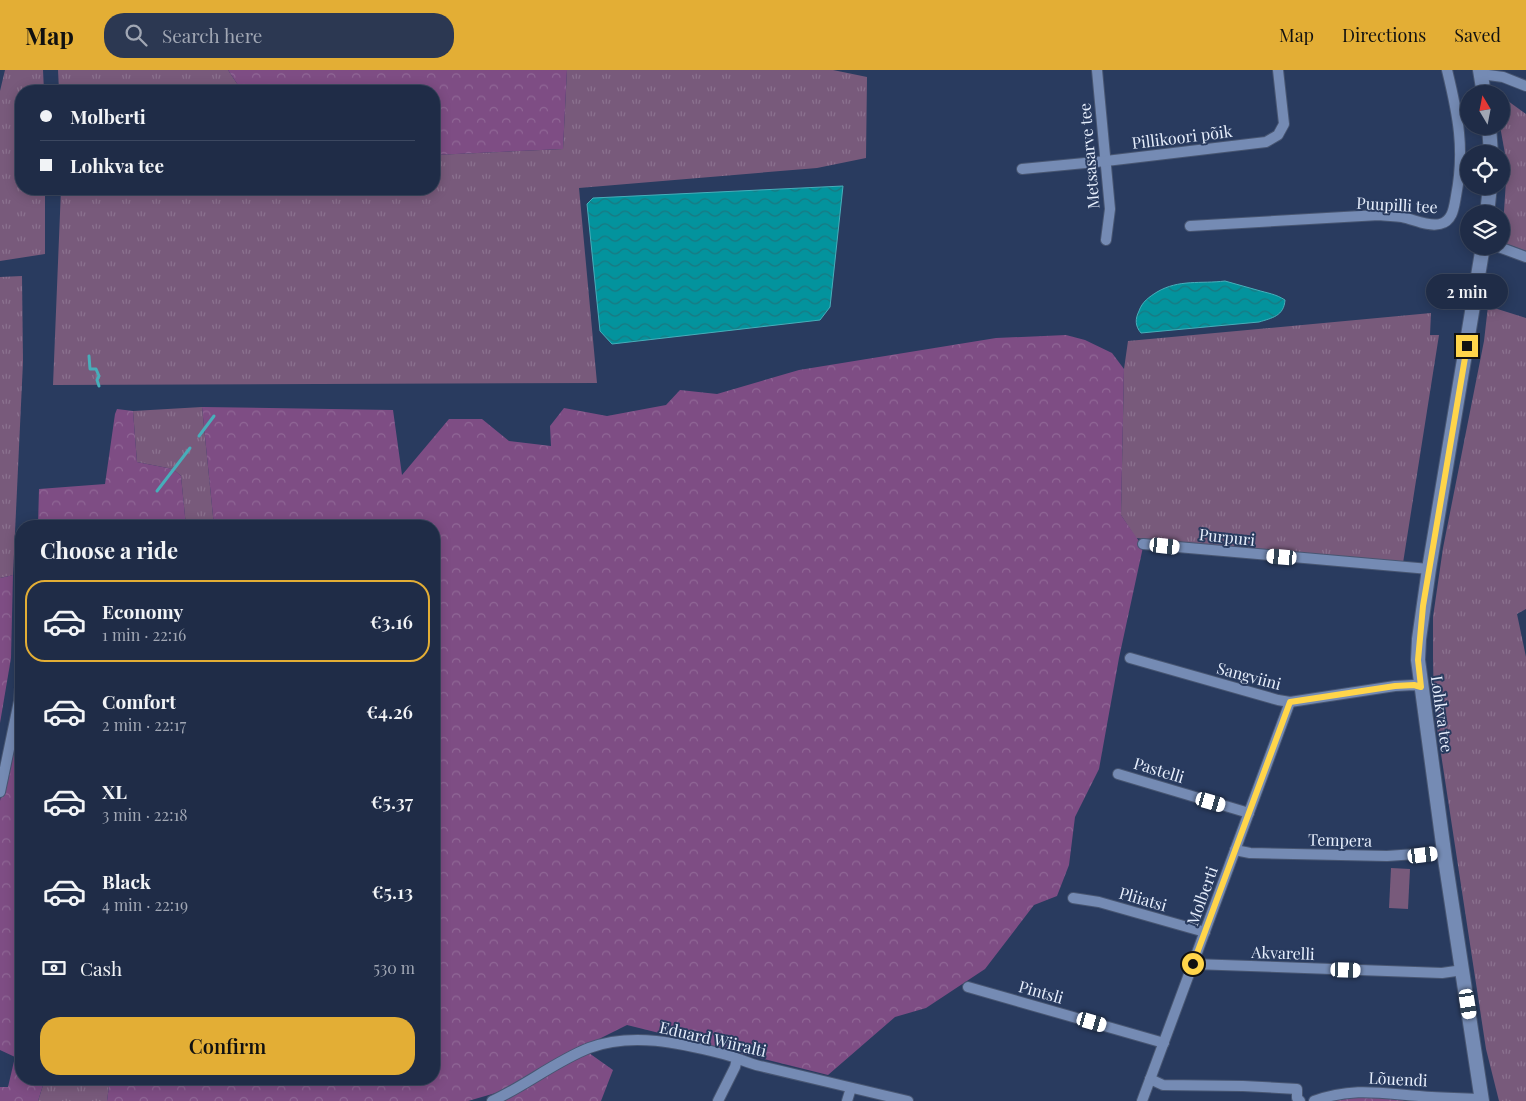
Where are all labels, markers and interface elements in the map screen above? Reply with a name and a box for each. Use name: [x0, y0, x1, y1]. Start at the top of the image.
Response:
search box: [104, 13, 454, 58]
text: Map: [25, 19, 74, 51]
icon: search: [122, 21, 150, 49]
text: Search here: [162, 22, 262, 48]
text: Map: [1279, 23, 1314, 47]
text: Directions: [1342, 23, 1426, 47]
text: Saved: [1454, 23, 1501, 47]
north arrow: [1460, 85, 1510, 135]
map controls: [1460, 85, 1510, 255]
street label: Metsasarve tee: [1073, 102, 1104, 210]
text: Molberti: [70, 103, 146, 129]
street label: Pillikoori põik: [1130, 120, 1234, 153]
button: locate: [1460, 145, 1510, 195]
text: Lohkva tee: [70, 152, 164, 178]
street label: Puupilli tee: [1356, 192, 1438, 217]
button: layers: [1460, 205, 1510, 255]
callout: 2 min: [1426, 274, 1508, 308]
text: 2 min: [1447, 281, 1487, 302]
route end: [1456, 335, 1478, 357]
street label: Purpuri: [1198, 523, 1256, 550]
text: Choose a ride: [40, 535, 178, 565]
car: [1149, 537, 1180, 555]
car: [1266, 548, 1297, 566]
text: Economy: [102, 598, 183, 624]
icon: car: [42, 599, 87, 644]
text: €3.16: [370, 608, 413, 634]
text: 1 min · 22:16: [102, 624, 186, 645]
street label: Sangviini: [1215, 657, 1284, 694]
street label: Lohkva tee: [1427, 674, 1458, 754]
text: Comfort: [102, 688, 176, 714]
icon: car: [42, 689, 87, 734]
text: €4.26: [366, 698, 413, 724]
text: 2 min · 22:17: [102, 714, 186, 735]
street label: Pastelli: [1131, 752, 1187, 787]
text: XL: [102, 778, 127, 804]
icon: car: [42, 779, 87, 824]
text: €5.37: [371, 788, 413, 814]
car: [1194, 791, 1227, 813]
text: 3 min · 22:18: [102, 804, 188, 825]
street label: Tempera: [1308, 828, 1372, 851]
car: [1407, 846, 1438, 864]
street label: Molberti: [1181, 863, 1222, 928]
text: Black: [102, 868, 151, 894]
icon: car: [42, 869, 87, 914]
text: €5.13: [372, 878, 413, 904]
street label: Pliiatsi: [1117, 882, 1170, 915]
text: 4 min · 22:19: [102, 894, 188, 915]
street label: Akvarelli: [1250, 941, 1315, 964]
route start: [1182, 953, 1204, 975]
icon: cash: [40, 954, 68, 982]
text: Cash: [80, 955, 122, 981]
text: 530 m: [373, 957, 415, 978]
car: [1330, 962, 1361, 978]
street label: Pintsli: [1016, 975, 1066, 1008]
car: [1458, 988, 1477, 1020]
car: [1075, 1011, 1108, 1033]
street label: Eduard Wiiralti: [657, 1016, 769, 1061]
button: Confirm: [40, 1017, 415, 1075]
street label: Lõuendi: [1368, 1066, 1428, 1091]

